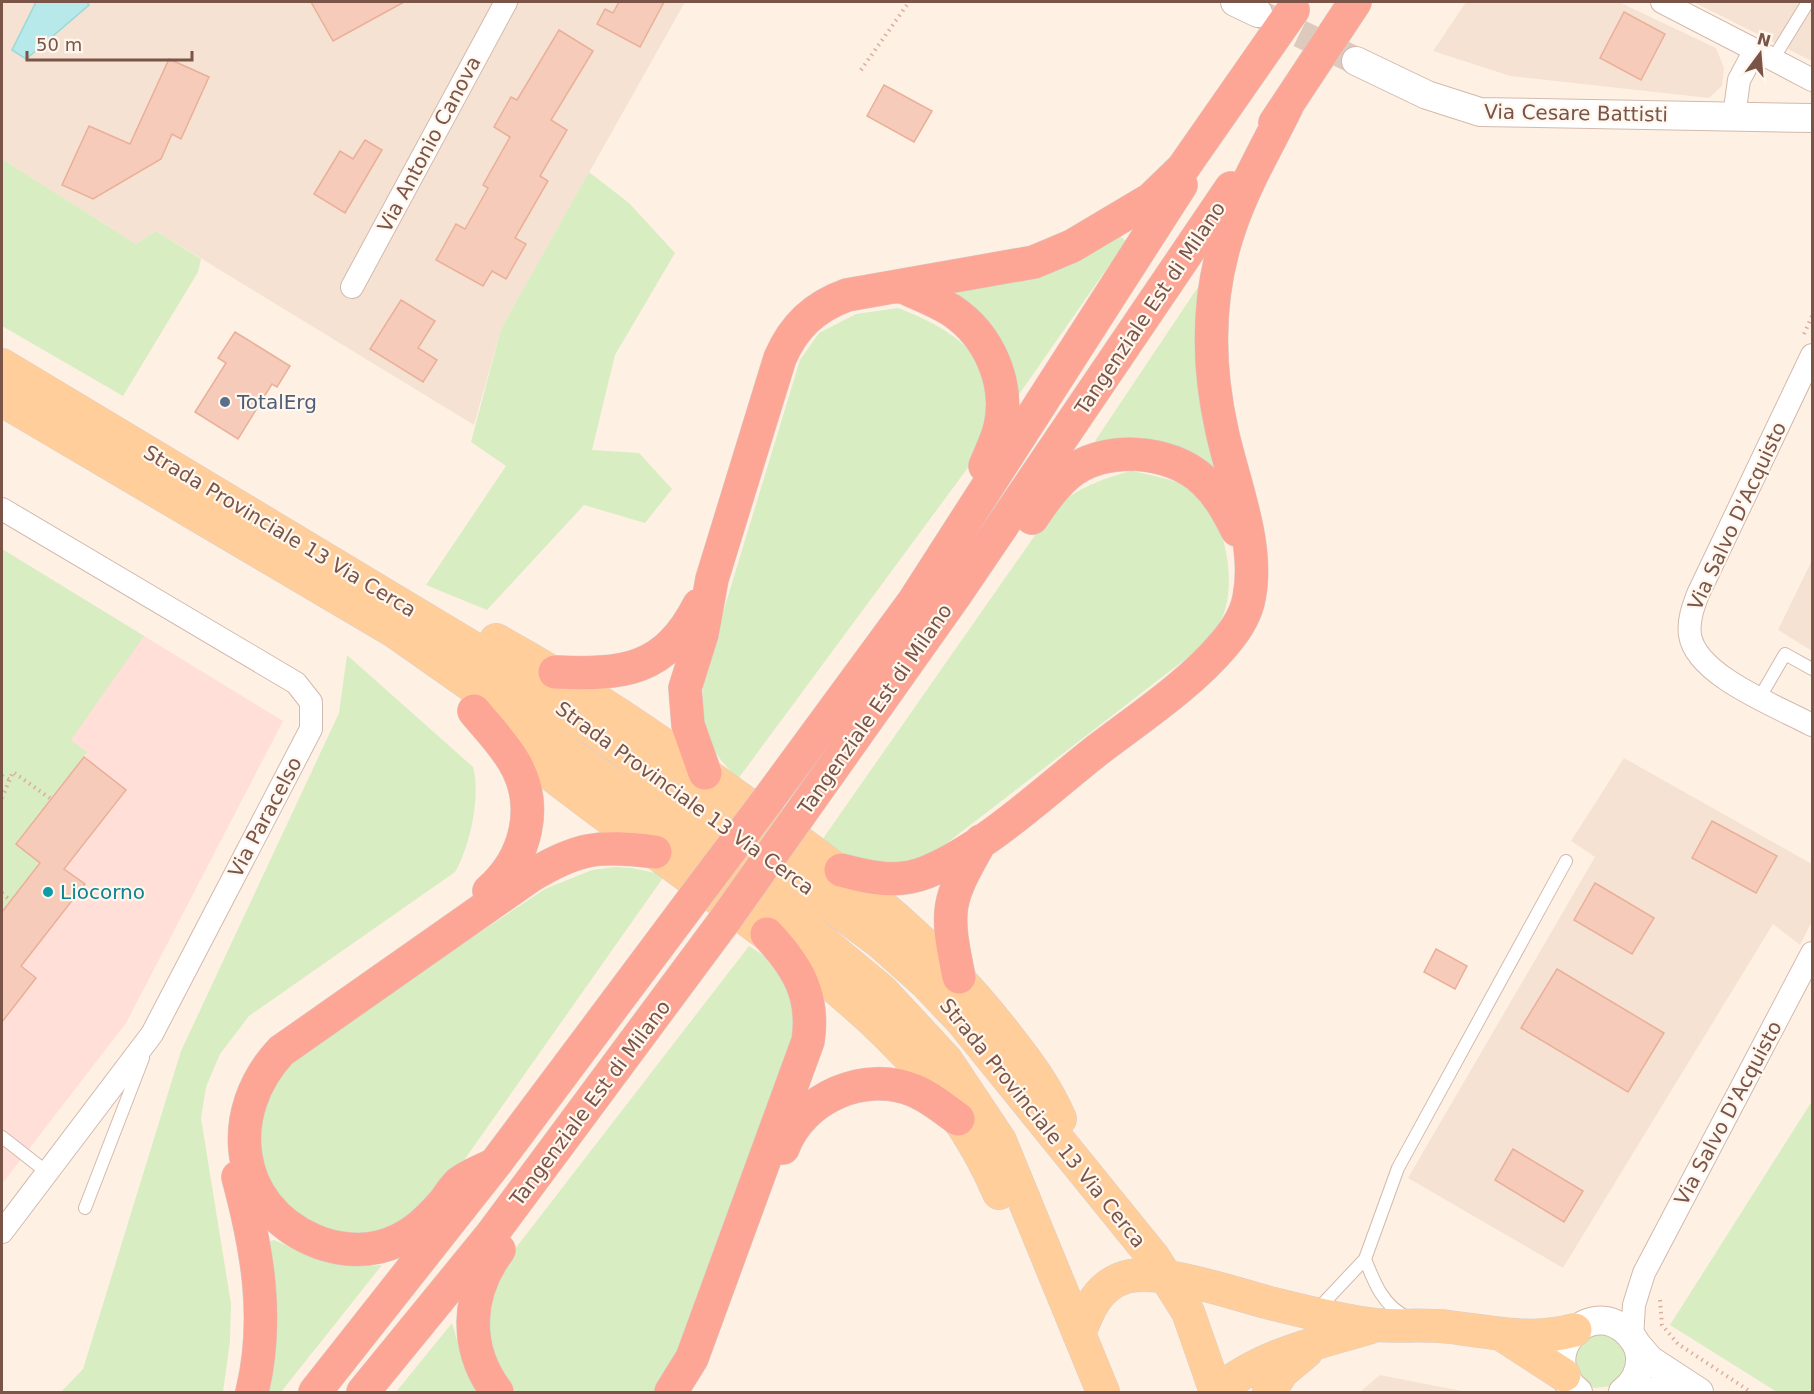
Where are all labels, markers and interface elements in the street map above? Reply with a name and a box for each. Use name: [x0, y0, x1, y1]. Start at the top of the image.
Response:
scale bar: [27, 24, 192, 62]
north arrow: [1730, 24, 1790, 84]
text: N: [1755, 29, 1773, 51]
text: 50 m: [36, 34, 82, 55]
street label: Via Antonio Canova: [372, 52, 486, 236]
street label: Via Cesare Battisti: [1484, 99, 1668, 127]
street label: Tangenziale Est di Milano: [1069, 197, 1230, 420]
place label: TotalErg: [236, 390, 317, 414]
marker: TotalErg: [218, 395, 232, 409]
street label: Via Salvo D'Acquisto: [1683, 418, 1791, 614]
street label: Strada Provinciale 13 Via Cerca: [139, 440, 421, 622]
street label: Tangenziale Est di Milano: [792, 599, 957, 820]
street label: Strada Provinciale 13 Via Cerca: [551, 696, 819, 900]
street label: Via Paracelso: [223, 753, 307, 881]
place label: Liocorno: [60, 880, 145, 904]
marker: Liocorno: [41, 885, 55, 899]
street label: Strada Provinciale 13 Via Cerca: [935, 994, 1151, 1252]
street label: Tangenziale Est di Milano: [504, 995, 675, 1211]
street label: Via Salvo D'Acquisto: [1669, 1017, 1787, 1209]

